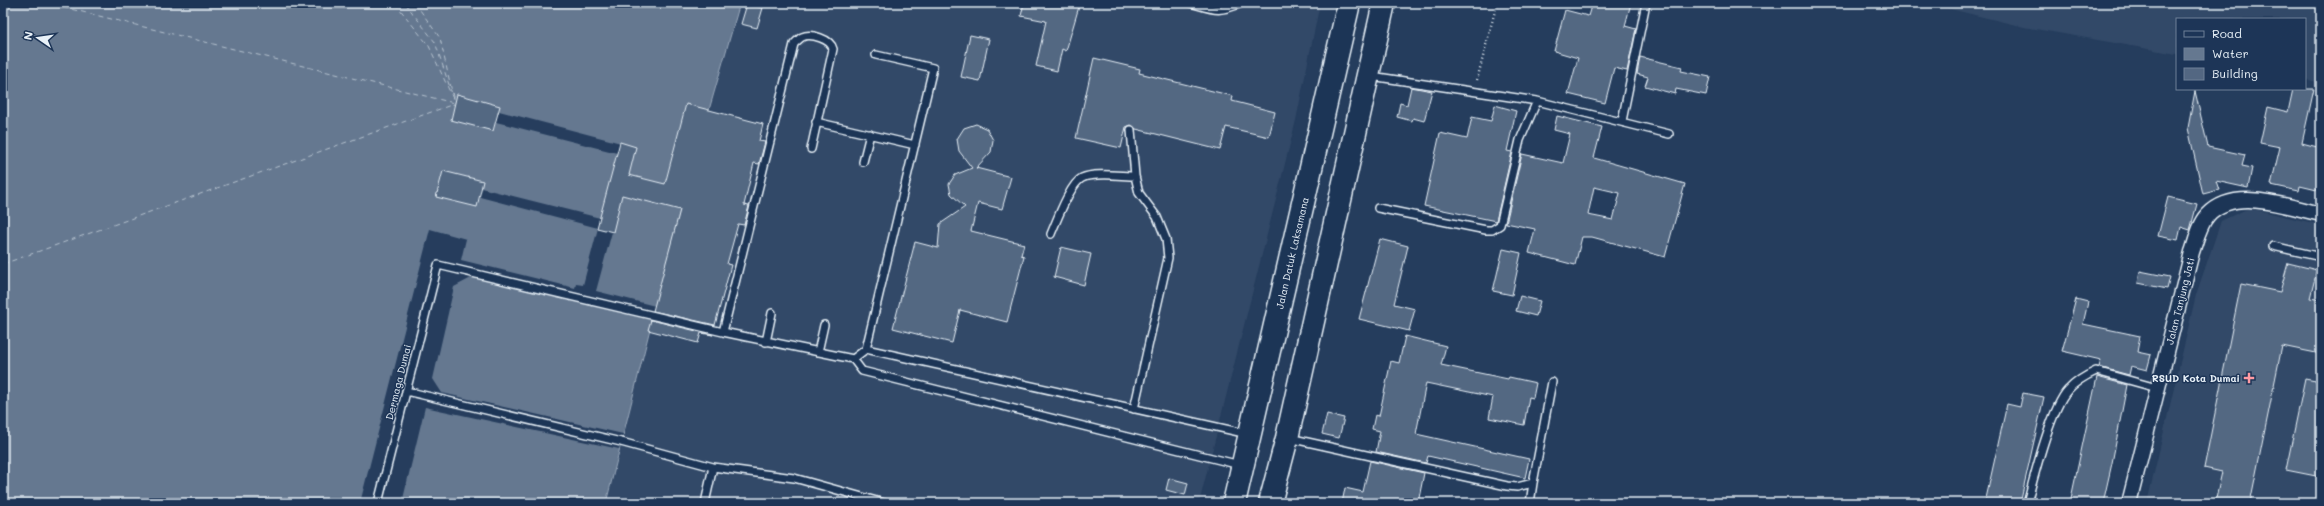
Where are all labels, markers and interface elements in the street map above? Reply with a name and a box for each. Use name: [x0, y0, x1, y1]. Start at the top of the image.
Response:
north arrow: [18, 18, 58, 58]
legend: [2176, 18, 2306, 90]
text: Road: [2212, 25, 2242, 41]
text: N: [20, 30, 36, 41]
text: Water: [2212, 45, 2249, 61]
text: Building: [2212, 65, 2258, 81]
street label: Jalan Datuk Laksamana: [1272, 196, 1312, 310]
street label: Jalan Tanjung Jati: [2162, 256, 2198, 346]
street label: Dermaga Dumai: [382, 343, 414, 421]
place label: RSUD Kota Dumai: [2152, 371, 2240, 385]
marker: RSUD Kota Dumai: [2243, 372, 2255, 384]

